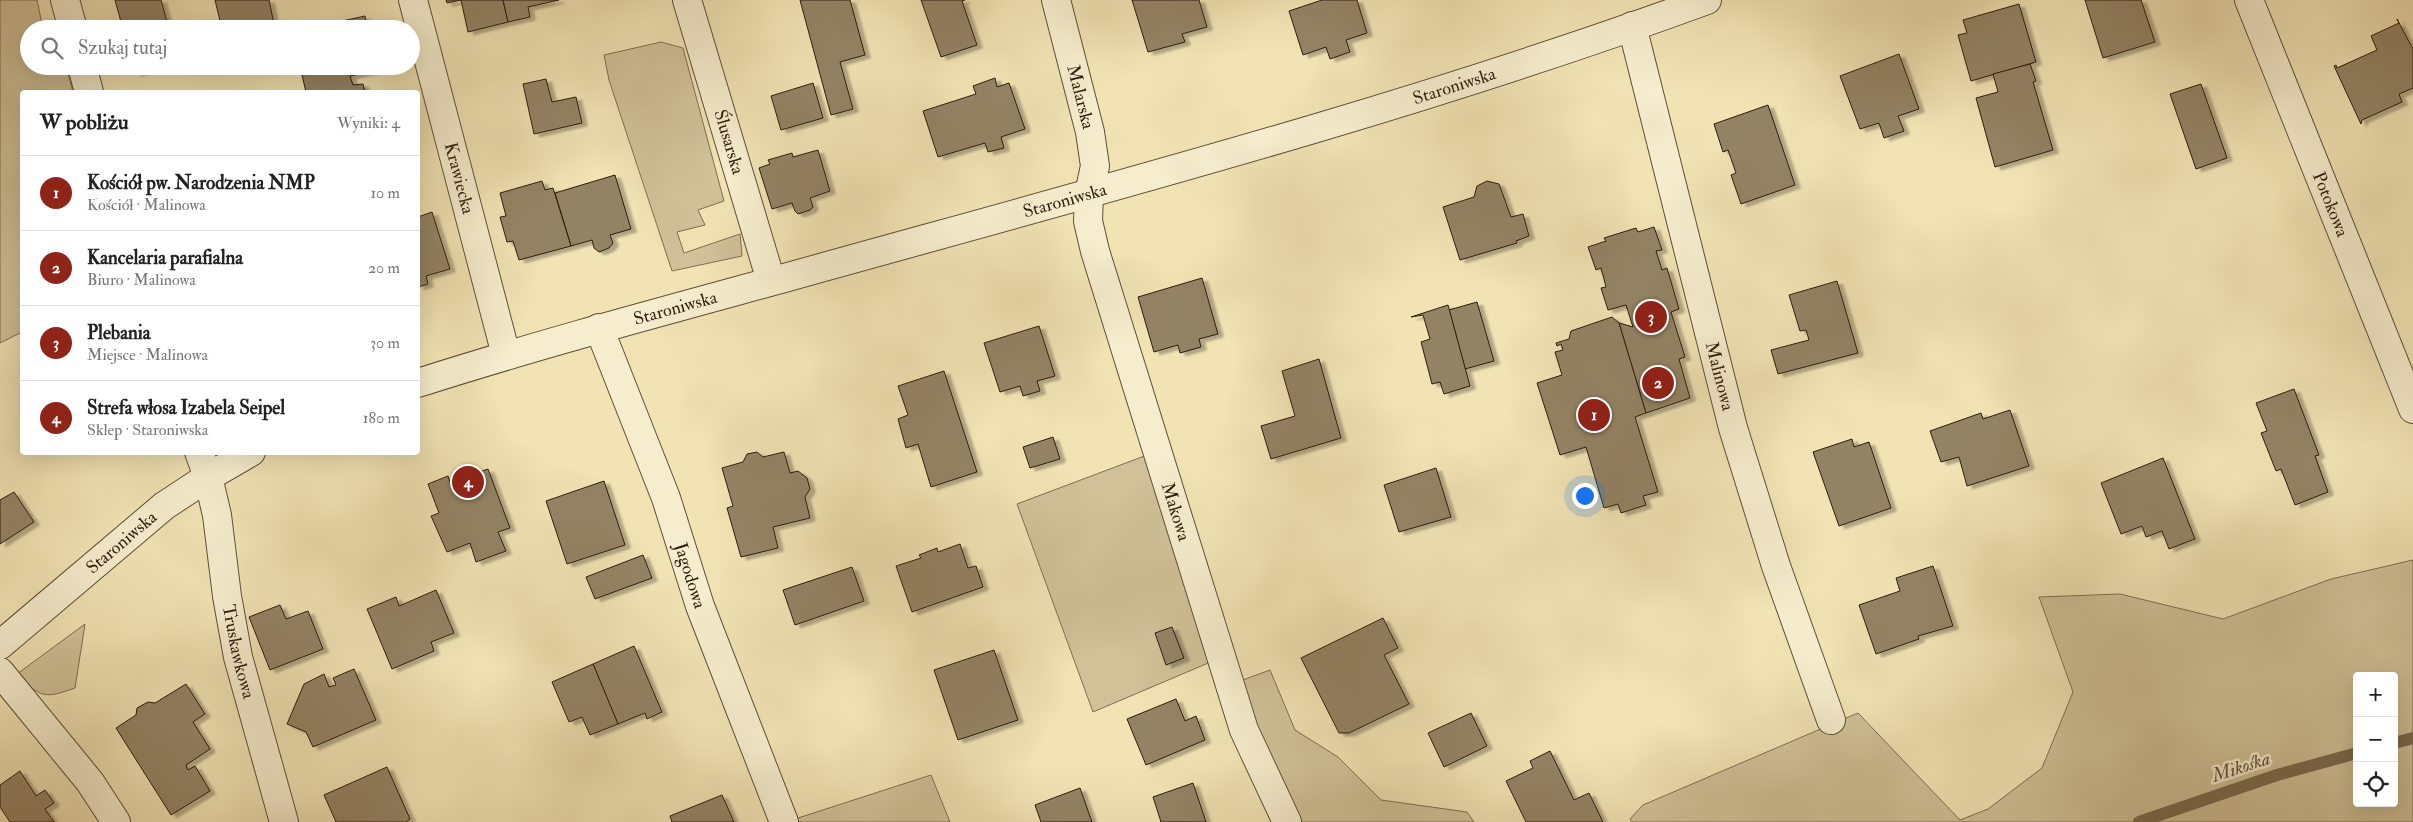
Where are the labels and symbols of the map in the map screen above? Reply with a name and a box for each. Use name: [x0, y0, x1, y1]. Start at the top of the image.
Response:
street label: Malarska: [1062, 62, 1100, 132]
street label: Staroniwska: [1410, 62, 1499, 110]
street label: Ślusarska: [709, 107, 750, 177]
street label: Krawiecka: [439, 140, 480, 217]
street label: Potokowa: [2307, 168, 2355, 241]
street label: Staroniwska: [1020, 178, 1110, 223]
street label: Staroniwska: [631, 285, 720, 330]
pin: 3: [1635, 298, 1667, 336]
street label: Malinowa: [1700, 339, 1740, 414]
pin: 2: [1642, 364, 1674, 402]
pin: 1: [1578, 396, 1610, 434]
pin: 4: [452, 463, 484, 501]
street label: Makowa: [1156, 479, 1196, 544]
your location: [1572, 483, 1598, 509]
street label: Staroniwska: [81, 505, 162, 579]
street label: Jagodowa: [669, 539, 712, 612]
street label: Truskawkowa: [217, 603, 261, 702]
water label: Mikośka: [2208, 746, 2273, 788]

